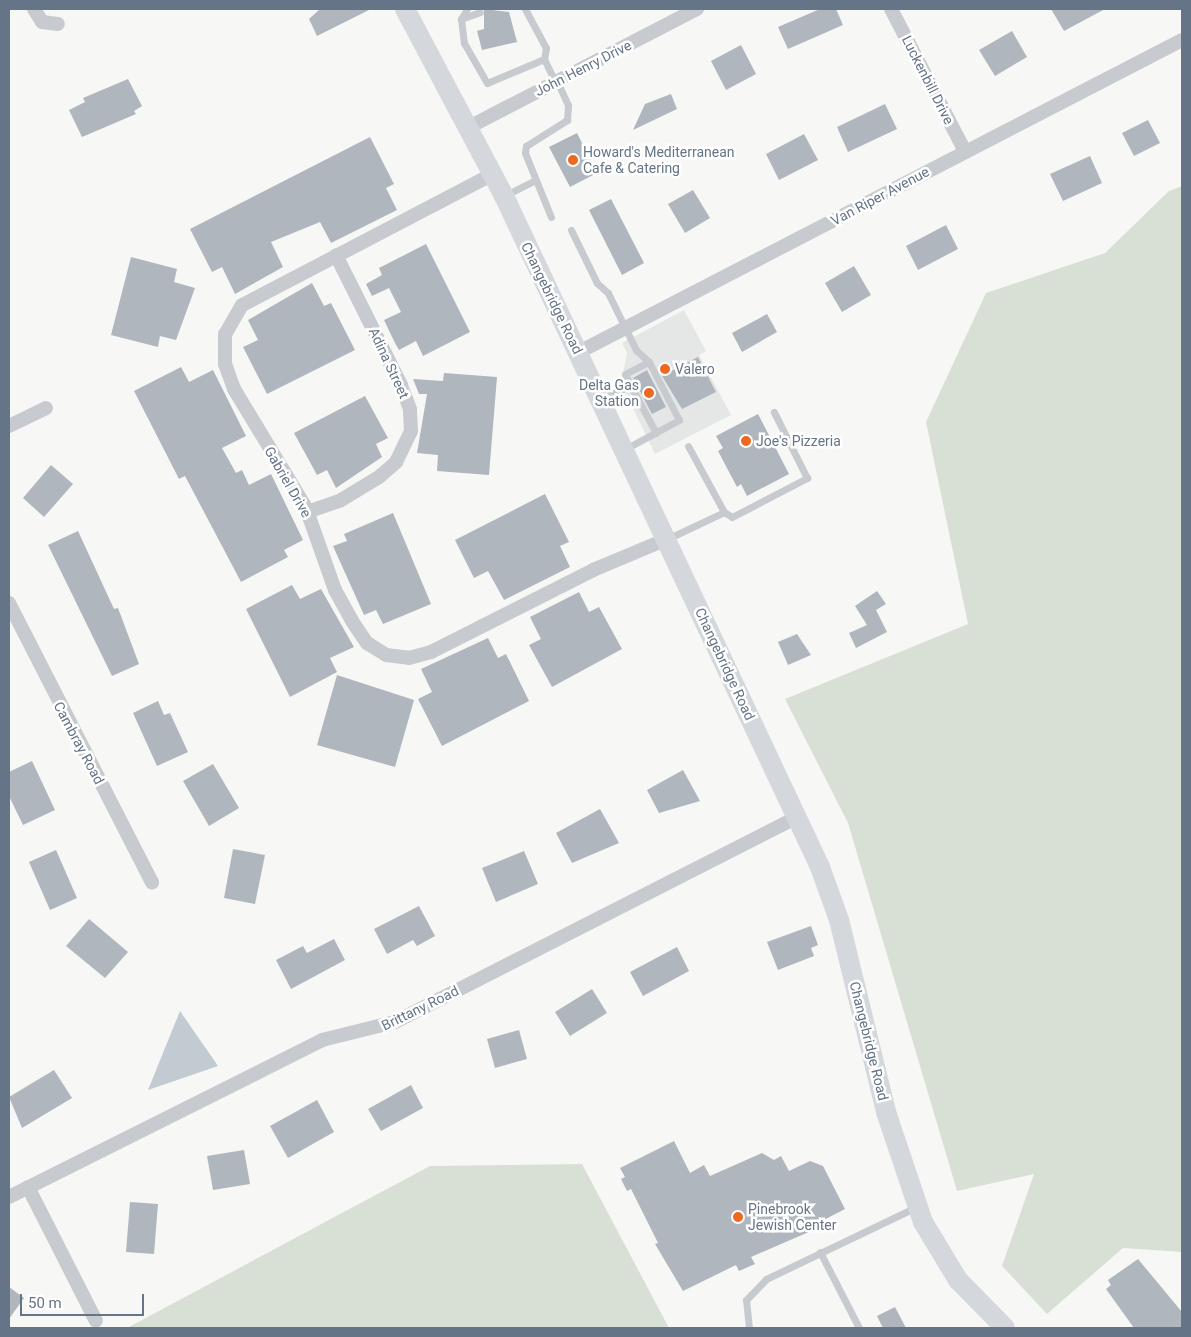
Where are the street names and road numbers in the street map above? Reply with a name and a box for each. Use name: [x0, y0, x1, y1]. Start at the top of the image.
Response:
street label: Luckenbill Drive: [898, 33, 958, 127]
street label: John Henry Drive: [532, 36, 634, 100]
street label: Van Riper Avenue: [828, 163, 932, 229]
street label: Changebridge Road: [518, 239, 586, 357]
street label: Adina Street: [365, 325, 413, 401]
street label: Gabriel Drive: [261, 444, 315, 520]
street label: Changebridge Road: [692, 605, 758, 723]
street label: Cambray Road: [50, 699, 108, 787]
street label: Changebridge Road: [846, 980, 892, 1102]
street label: Brittany Road: [379, 982, 461, 1034]

